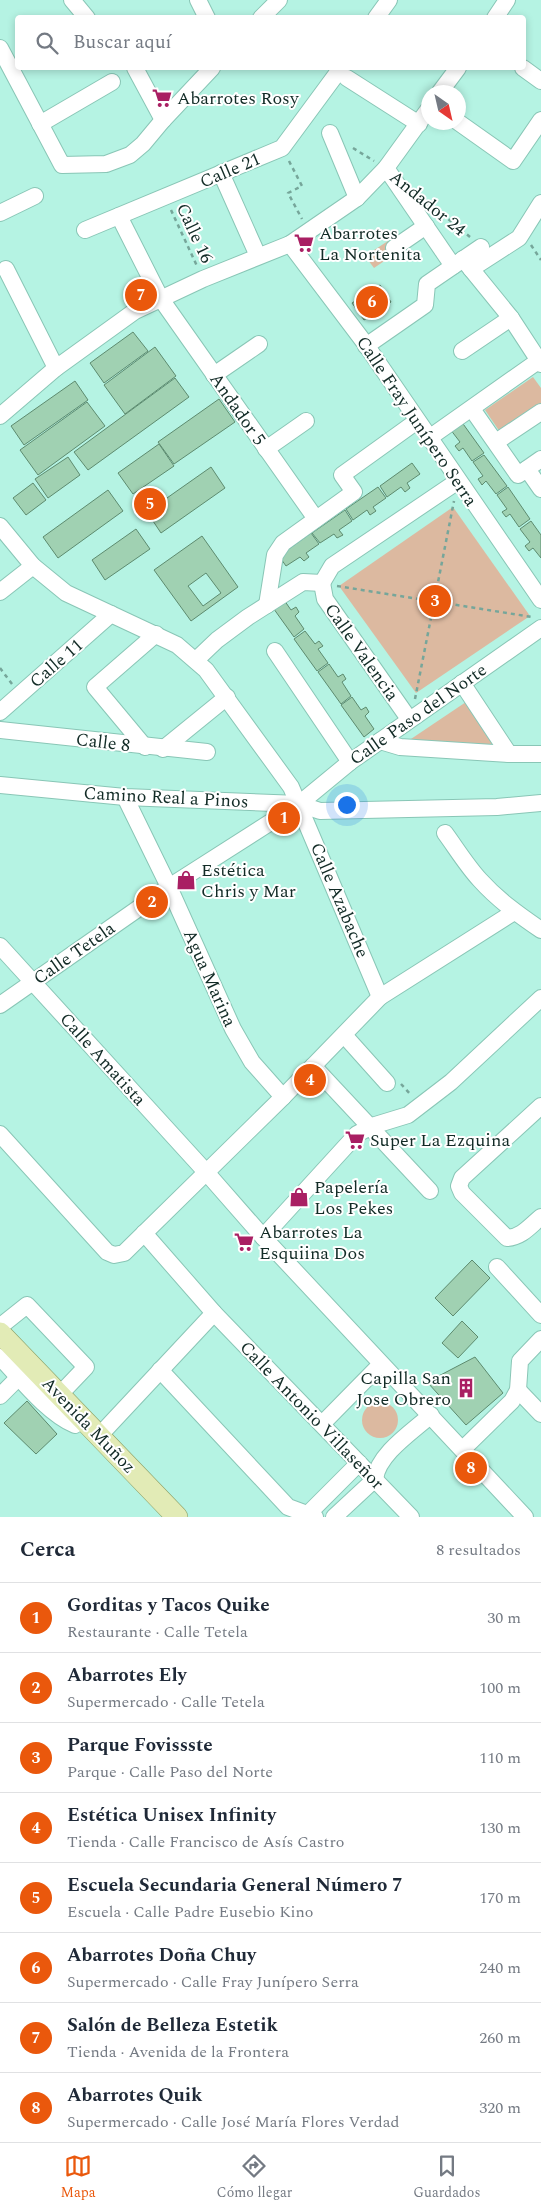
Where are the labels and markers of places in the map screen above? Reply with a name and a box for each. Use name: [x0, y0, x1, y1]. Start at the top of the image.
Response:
place label: Abarrotes Rosy: [177, 85, 300, 112]
supermarket icon: Abarrotes Rosy: [151, 87, 173, 109]
place label: Abarrotes La Nortenita: [319, 220, 421, 268]
supermarket icon: Abarrotes La Nortenita: [293, 232, 315, 254]
pin: 7: [125, 276, 157, 314]
pin: 6: [356, 283, 388, 321]
pin: 5: [134, 485, 166, 523]
pin: 3: [419, 582, 451, 620]
pin: 1: [268, 799, 300, 837]
place label: Estética Chris y Mar: [201, 857, 296, 905]
shop icon: Estética Chris y Mar: [175, 869, 197, 891]
pin: 2: [136, 883, 168, 921]
pin: 4: [294, 1061, 326, 1099]
place label: Super La Ezquina: [370, 1127, 510, 1154]
supermarket icon: Super La Ezquina: [344, 1129, 366, 1151]
place label: Papelería Los Pekes: [314, 1174, 393, 1222]
shop icon: Papelería Los Pekes: [288, 1186, 310, 1208]
place label: Abarrotes La Esquiina Dos: [259, 1219, 365, 1267]
supermarket icon: Abarrotes La Esquiina Dos: [233, 1231, 255, 1253]
place label: Capilla San Jose Obrero: [356, 1365, 451, 1413]
building icon: Capilla San Jose Obrero: [455, 1377, 477, 1399]
pin: 8: [455, 1449, 487, 1487]

